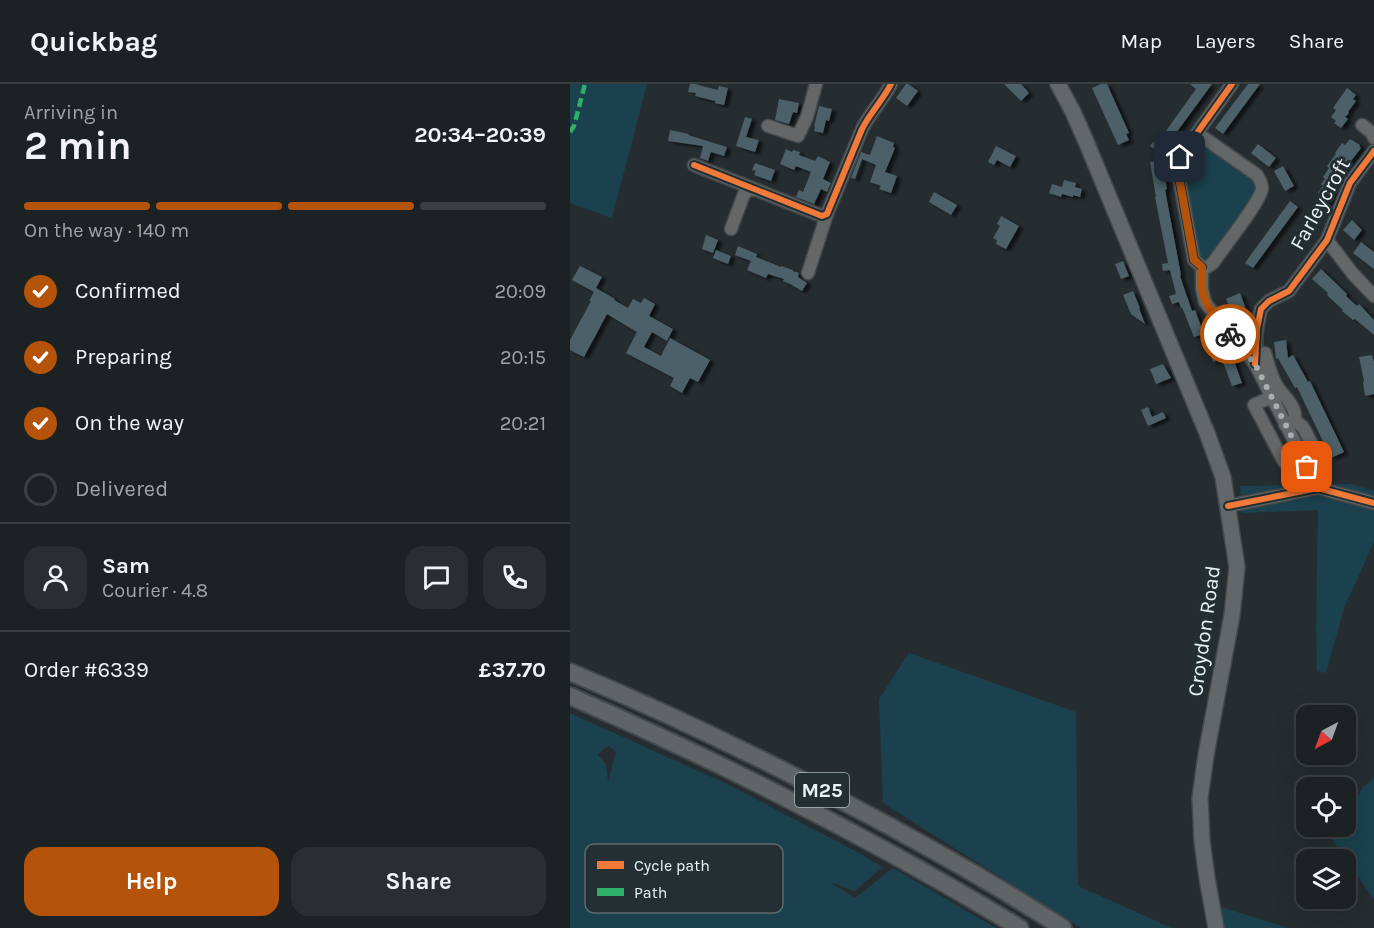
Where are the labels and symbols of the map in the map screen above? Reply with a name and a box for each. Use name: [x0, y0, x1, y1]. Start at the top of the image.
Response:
pin: [1154, 131, 1205, 182]
street label: Farleycroft: [1285, 154, 1355, 254]
courier: [1200, 304, 1260, 364]
pin: [1281, 441, 1332, 492]
street label: Croydon Road: [1183, 564, 1225, 698]
north arrow: [1296, 705, 1356, 765]
road number: M25: [795, 773, 849, 807]
legend: [585, 844, 783, 913]
text: Cycle path: [634, 856, 710, 875]
text: Path: [634, 883, 667, 902]

